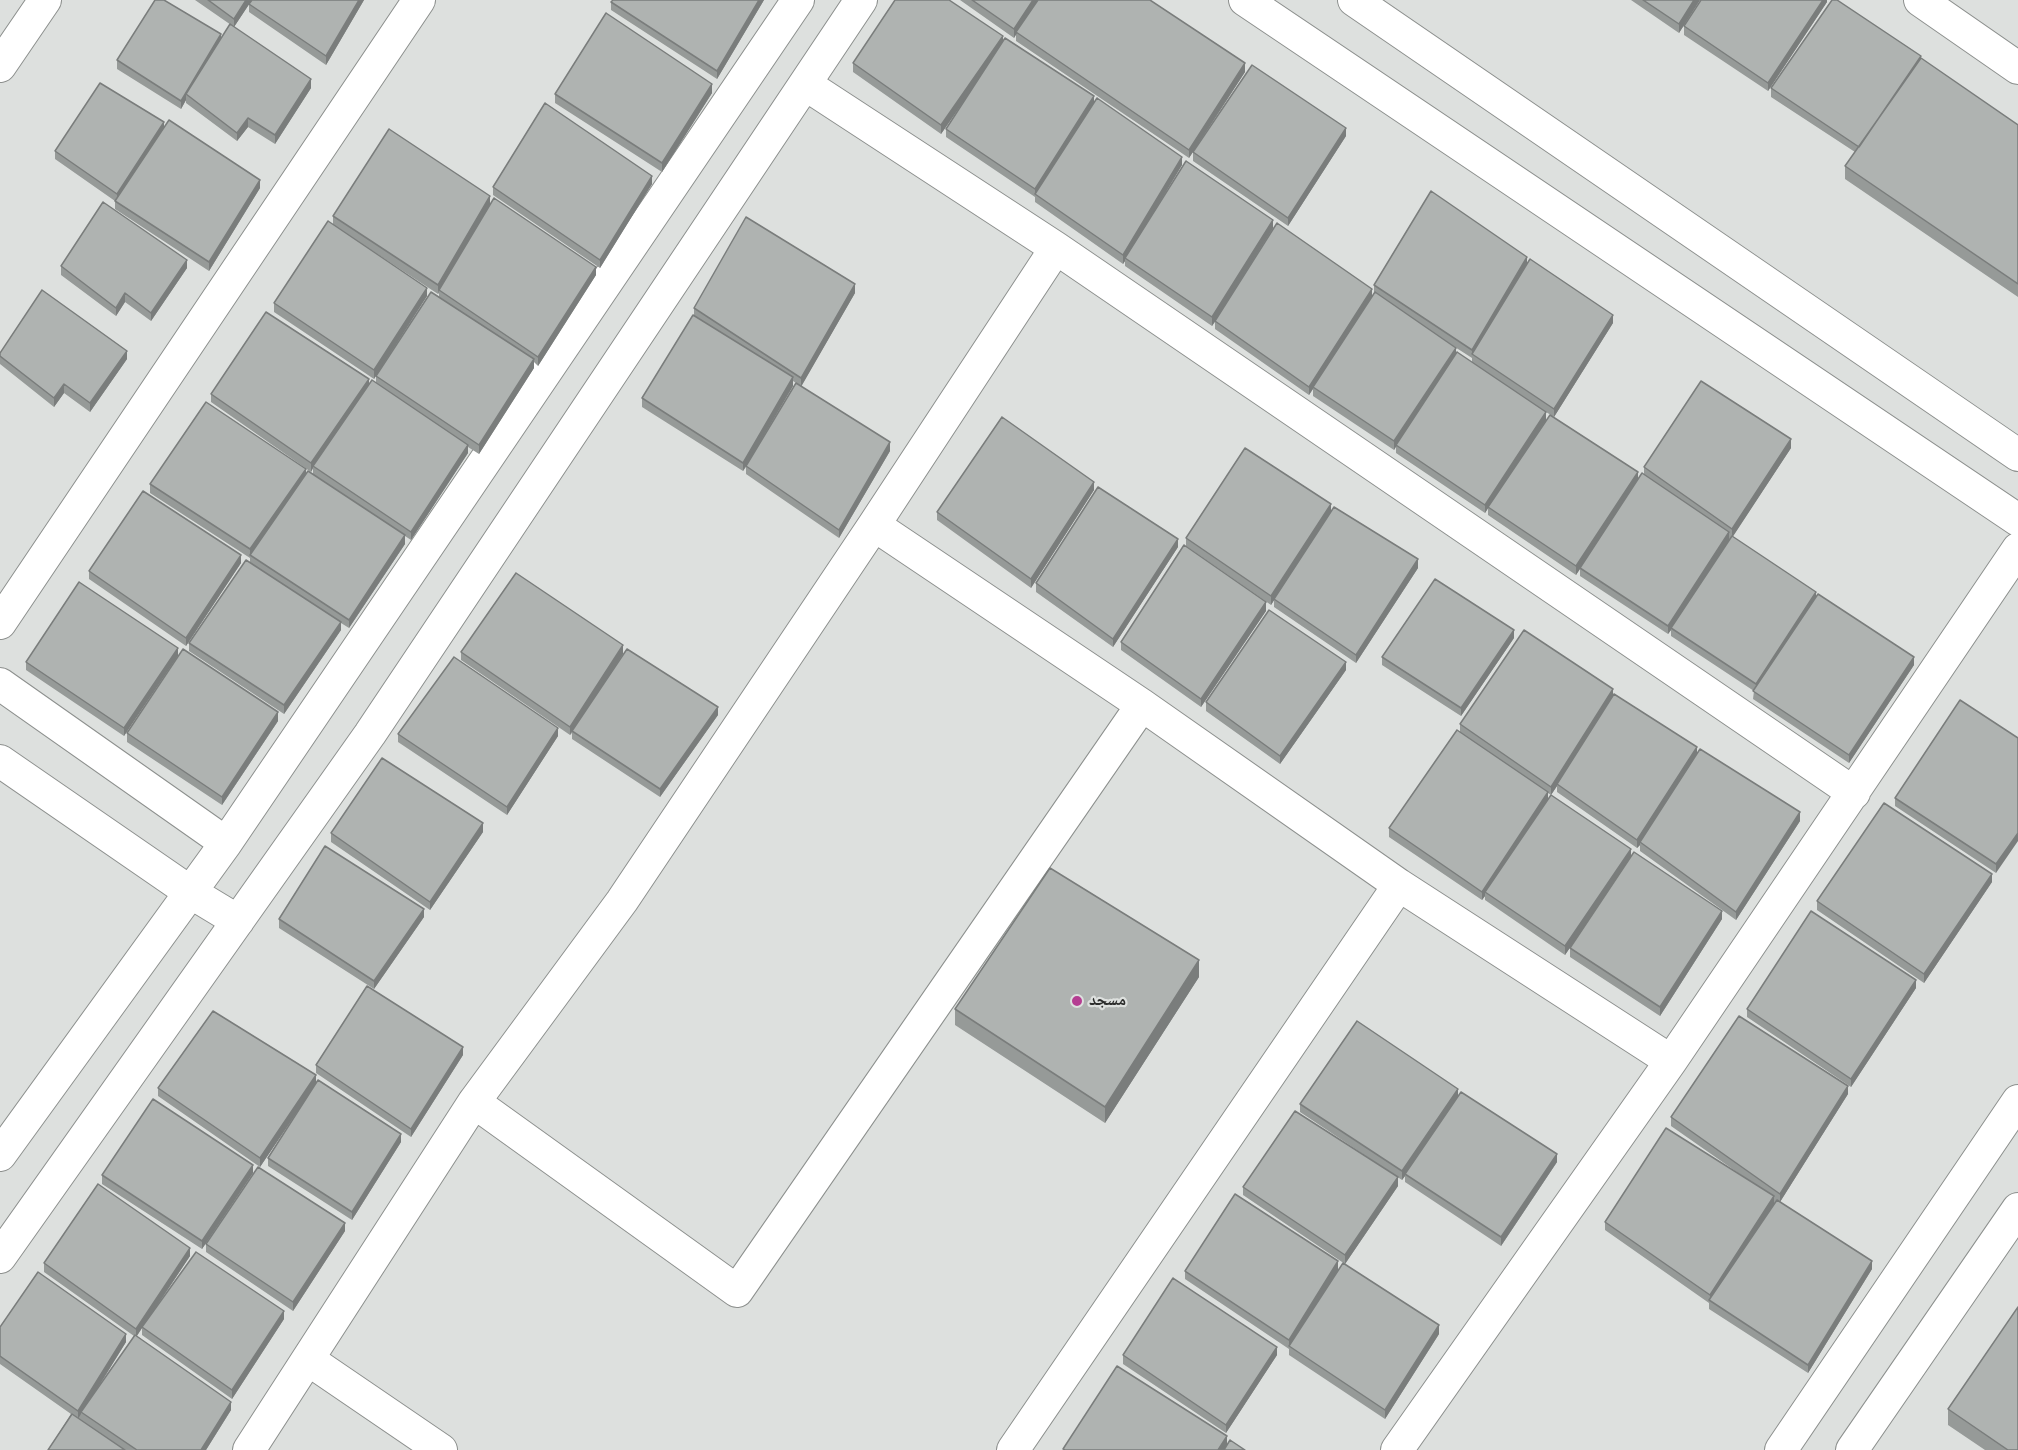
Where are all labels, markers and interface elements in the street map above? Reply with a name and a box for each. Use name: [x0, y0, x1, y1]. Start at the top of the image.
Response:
place label: مسجد: [1089, 991, 1126, 1011]
marker: مسجد: [1070, 994, 1084, 1008]

